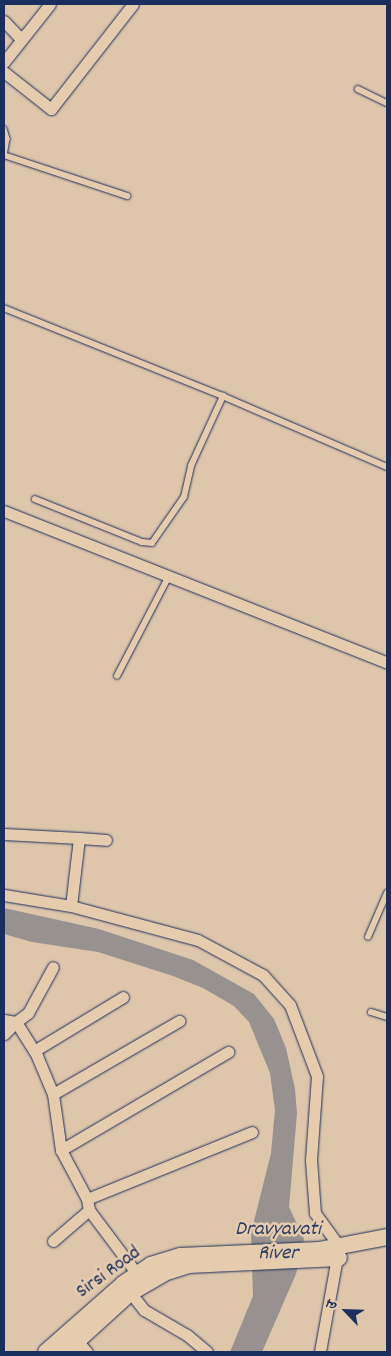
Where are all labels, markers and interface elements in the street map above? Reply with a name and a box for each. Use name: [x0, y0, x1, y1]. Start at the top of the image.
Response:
water label: Dravyavati River: [235, 1217, 321, 1267]
street label: Sirsi Road: [72, 1242, 146, 1304]
north arrow: [321, 1286, 371, 1336]
text: उ: [322, 1297, 343, 1313]

